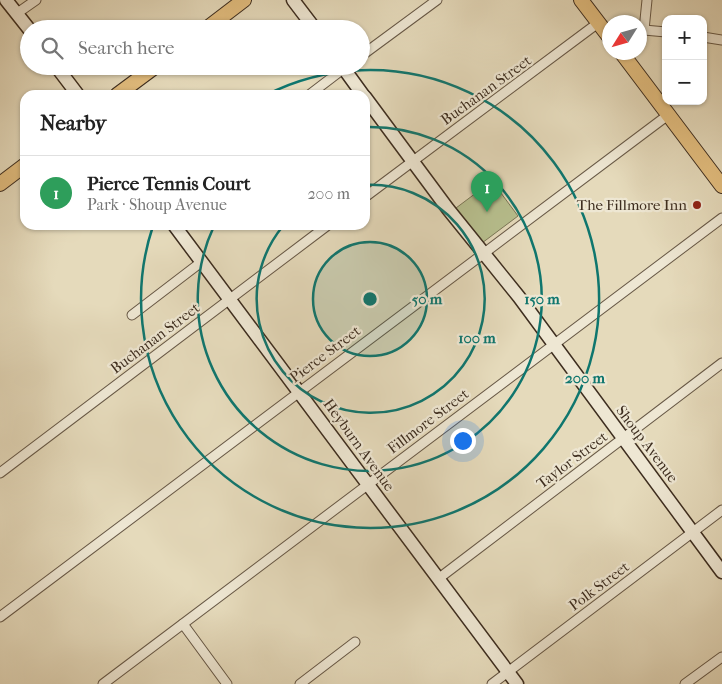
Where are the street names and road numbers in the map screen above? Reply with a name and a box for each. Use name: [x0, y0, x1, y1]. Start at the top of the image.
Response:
street label: Buchanan Street: [437, 51, 535, 129]
street label: Buchanan Street: [107, 298, 204, 377]
street label: Pierce Street: [286, 321, 364, 386]
street label: Fillmore Street: [384, 384, 473, 457]
street label: Heyburn Avenue: [319, 395, 399, 495]
street label: Shoup Avenue: [612, 402, 682, 487]
street label: Taylor Street: [533, 427, 612, 493]
street label: Polk Street: [565, 557, 633, 615]

